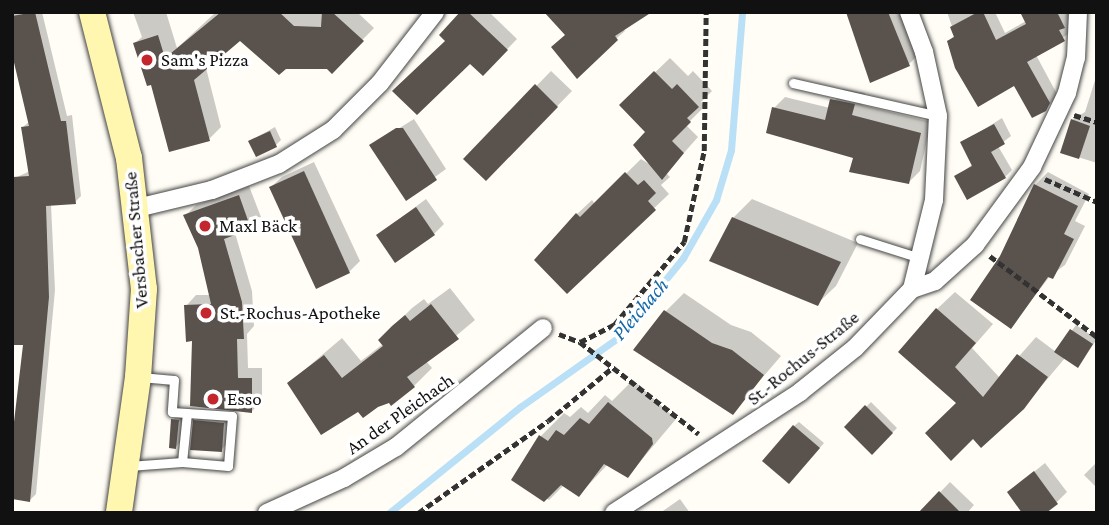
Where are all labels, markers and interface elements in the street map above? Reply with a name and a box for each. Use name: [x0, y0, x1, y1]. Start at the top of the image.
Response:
place label: Sam's Pizza: [161, 49, 249, 71]
marker: Sam's Pizza: [139, 52, 155, 68]
street label: Versbacher Straße: [119, 171, 153, 309]
place label: Maxl Bäck: [219, 215, 297, 237]
marker: Maxl Bäck: [197, 218, 213, 234]
water label: Pleichach: [606, 273, 674, 345]
place label: St.-Rochus-Apotheke: [220, 302, 380, 324]
marker: St.-Rochus-Apotheke: [198, 305, 214, 321]
street label: St.-Rochus-Straße: [742, 306, 864, 410]
street label: An der Pleichach: [342, 369, 458, 459]
place label: Esso: [227, 388, 262, 410]
marker: Esso: [205, 391, 221, 407]

